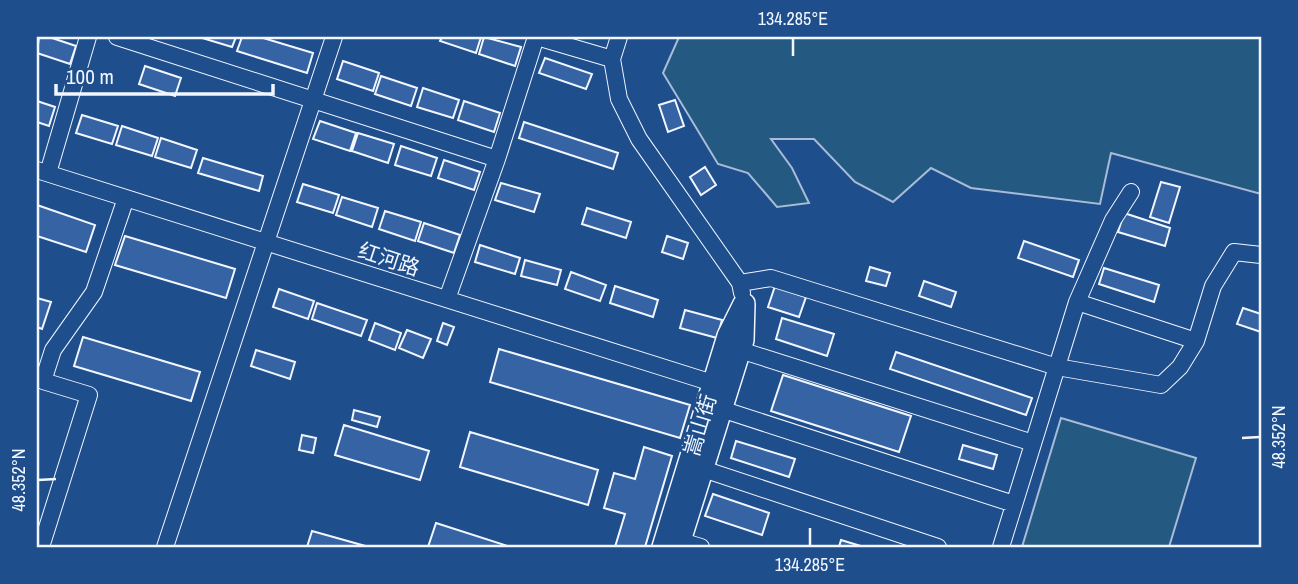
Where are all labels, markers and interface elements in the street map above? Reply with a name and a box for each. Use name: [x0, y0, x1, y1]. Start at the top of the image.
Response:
text: 134.285°E: [758, 6, 828, 31]
scale bar: [56, 52, 273, 96]
text: 100 m: [66, 62, 114, 91]
street label: 红河路: [355, 235, 423, 283]
street label: 嵩山街: [677, 391, 723, 459]
text: 48.352°N: [1266, 406, 1291, 469]
text: 48.352°N: [6, 449, 31, 512]
text: 134.285°E: [775, 552, 845, 577]

